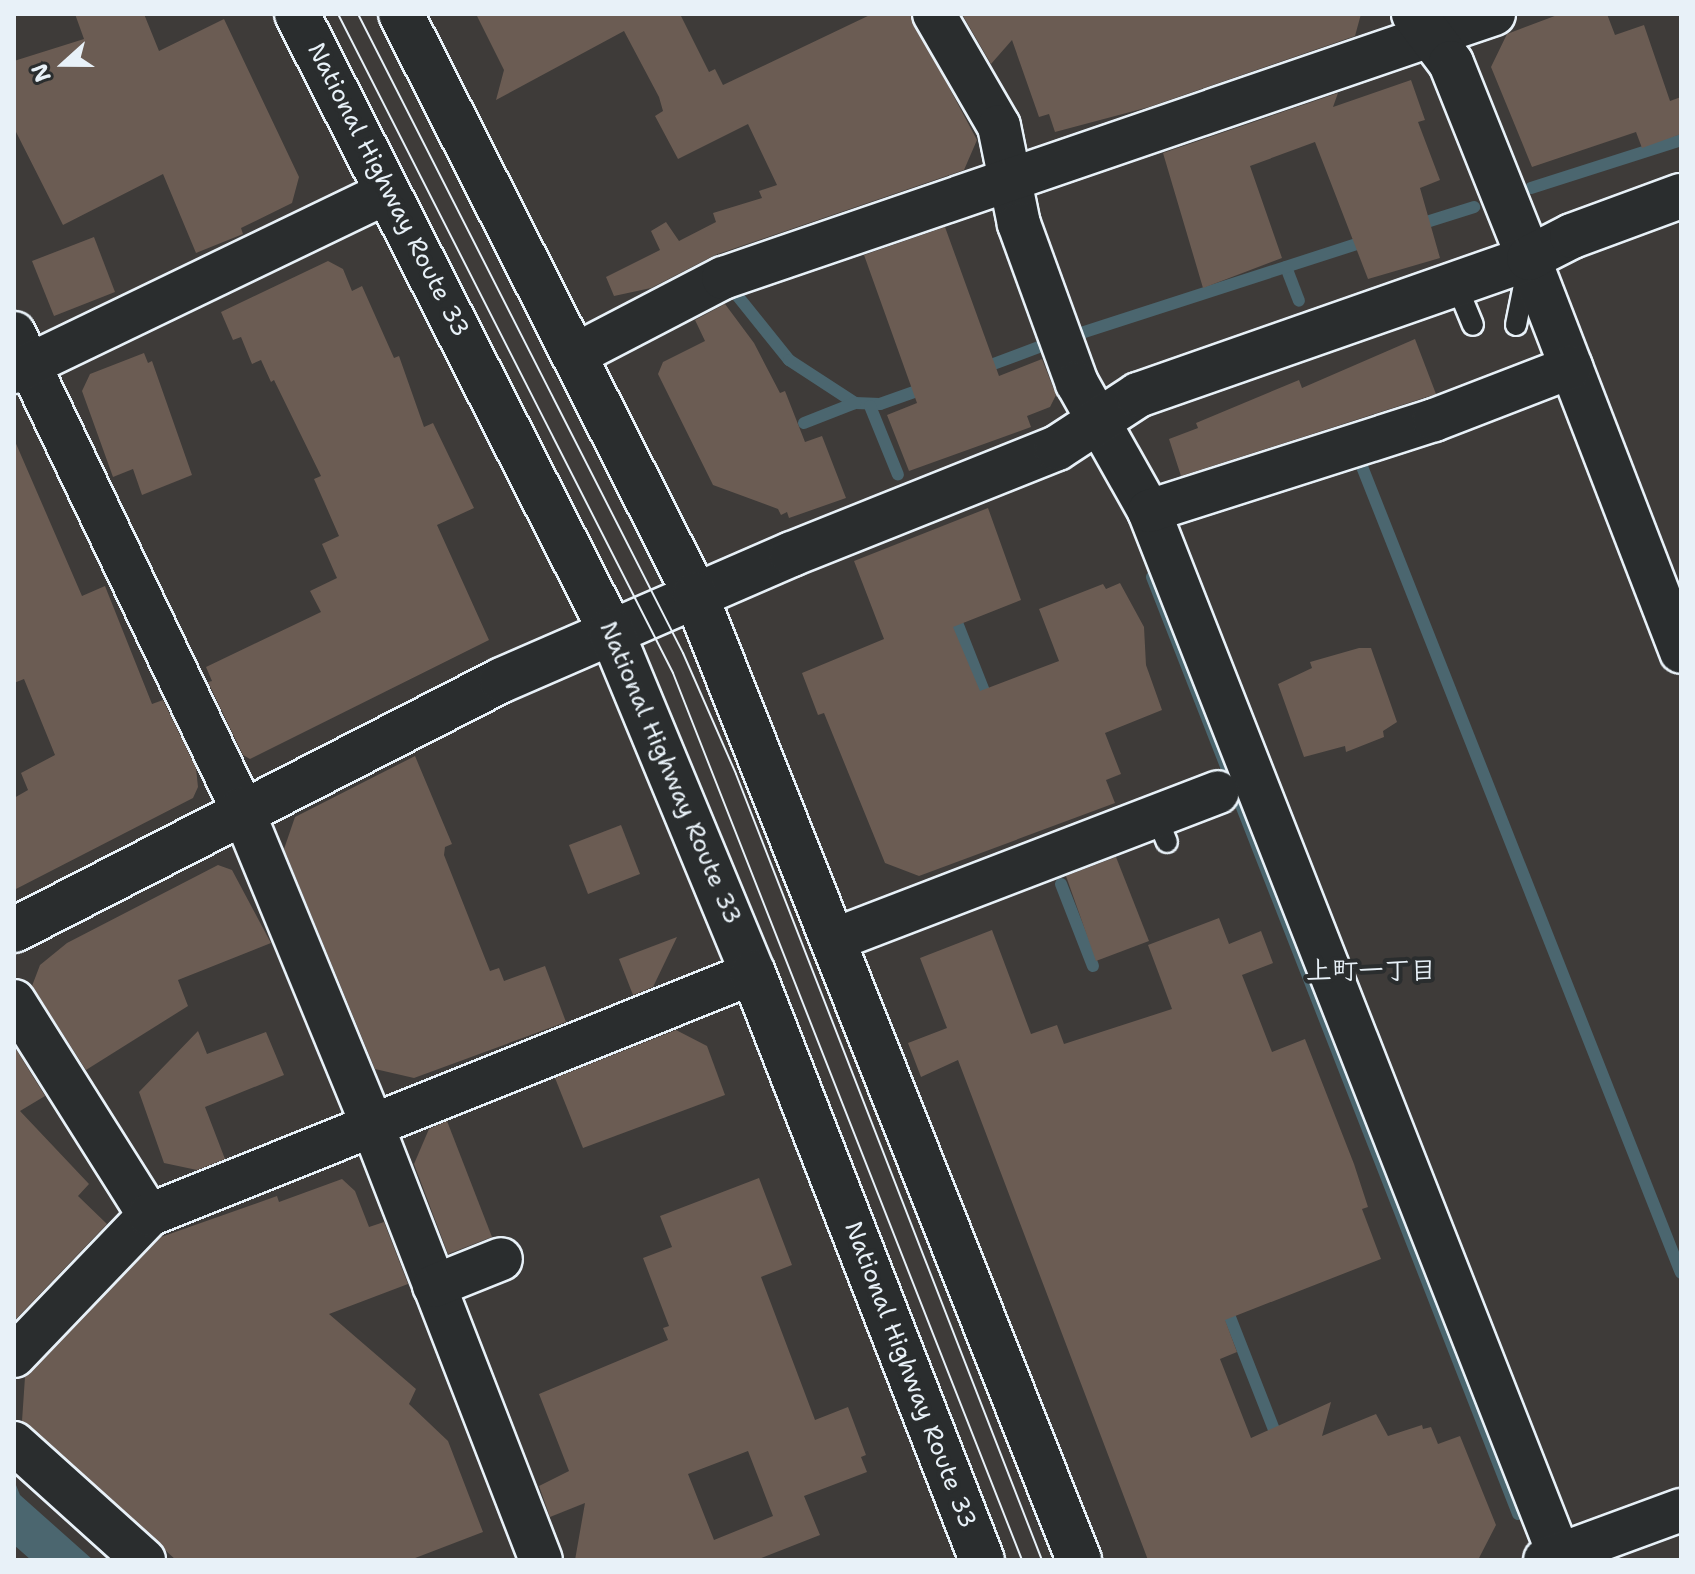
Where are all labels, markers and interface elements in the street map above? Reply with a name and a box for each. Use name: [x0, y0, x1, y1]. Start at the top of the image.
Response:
north arrow: [24, 24, 104, 104]
street label: National Highway Route 33: [301, 38, 475, 342]
text: N: [24, 59, 58, 86]
street label: National Highway Route 33: [593, 617, 747, 929]
district label: 上町一丁目: [1306, 954, 1436, 986]
street label: National Highway Route 33: [838, 1218, 982, 1532]

